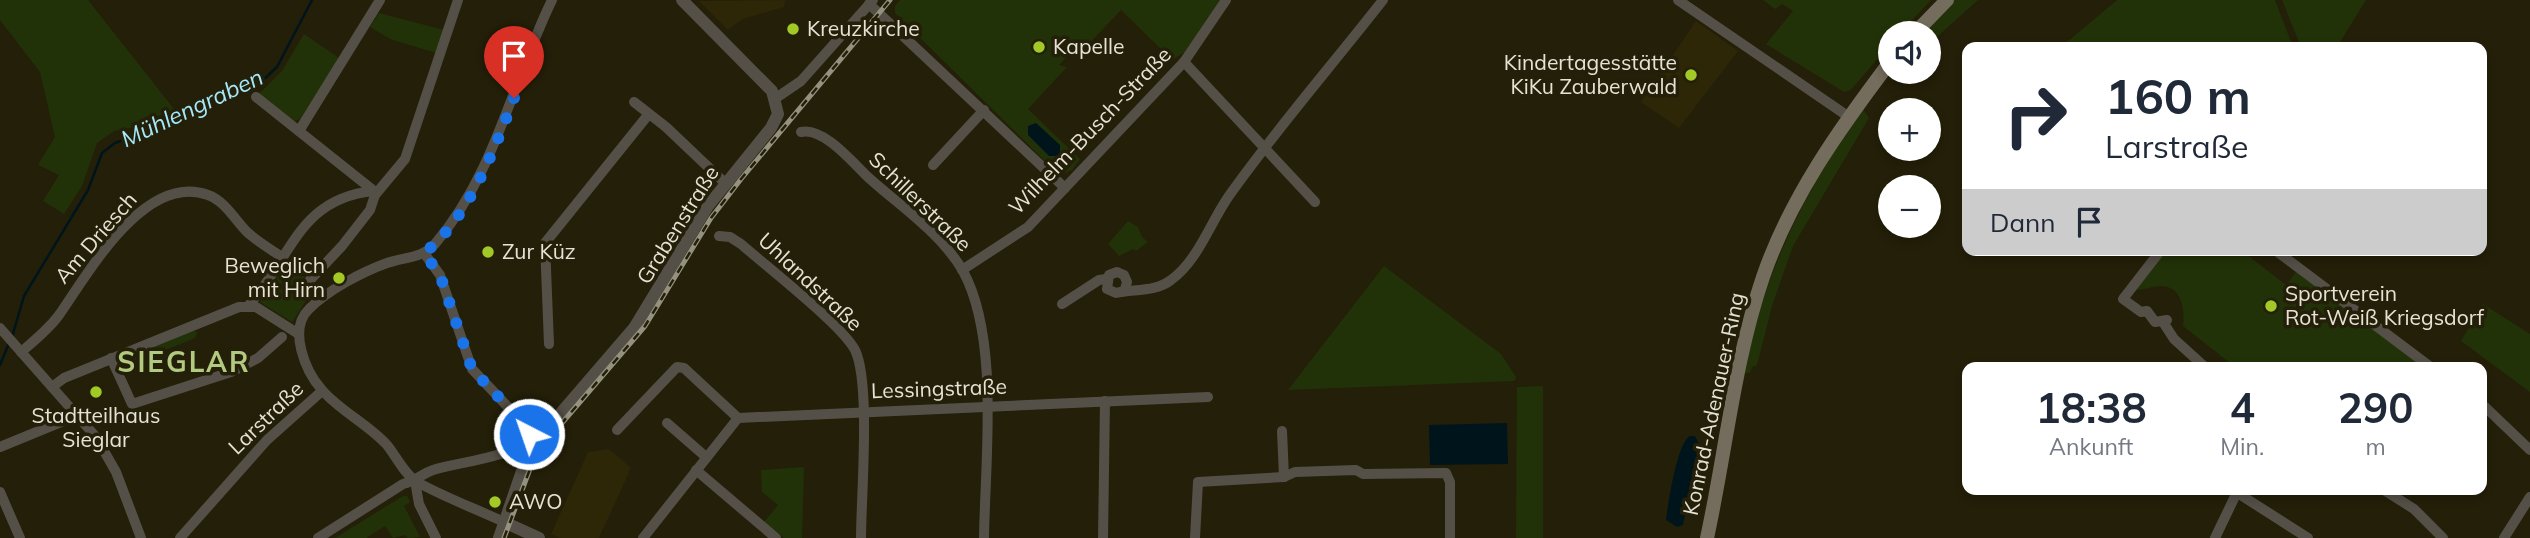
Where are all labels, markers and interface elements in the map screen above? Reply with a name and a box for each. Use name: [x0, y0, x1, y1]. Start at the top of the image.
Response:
place label: Kreuzkirche: [807, 15, 920, 41]
marker: Kreuzkirche: [785, 21, 801, 37]
map controls: [1878, 21, 1941, 238]
button: sound: [1878, 21, 1941, 84]
pin: [484, 26, 544, 98]
place label: Kapelle: [1053, 33, 1124, 59]
icon: arrive: [495, 37, 533, 75]
marker: Kapelle: [1031, 39, 1047, 55]
street label: Wilhelm-Busch-Straße: [1003, 41, 1176, 219]
place label: Kindertagesstätte KiKu Zauberwald: [1504, 49, 1677, 99]
water label: Mühlengraben: [116, 62, 268, 153]
text: 160 m: [2105, 65, 2251, 126]
marker: Kindertagesstätte KiKu Zauberwald: [1683, 67, 1699, 83]
icon: right: [1990, 70, 2081, 161]
button: +: [1878, 98, 1941, 161]
text: Larstraße: [2105, 126, 2248, 166]
street label: Schillerstraße: [864, 146, 977, 257]
street label: Grabenstraße: [631, 161, 724, 288]
button: −: [1878, 175, 1941, 238]
street label: Am Driesch: [49, 186, 142, 288]
icon: arrive: [2070, 203, 2108, 241]
text: Dann: [1990, 206, 2056, 239]
street label: Uhlandstraße: [753, 227, 868, 336]
place label: Zur Küz: [502, 238, 576, 264]
marker: Zur Küz: [480, 244, 496, 260]
place label: Beweglich mit Hirn: [225, 252, 325, 302]
marker: Beweglich mit Hirn: [331, 270, 347, 286]
place label: Sportverein Rot-Weiß Kriegsdorf: [2285, 280, 2485, 330]
street label: Konrad-Adenauer-Ring: [1677, 290, 1749, 518]
marker: Sportverein Rot-Weiß Kriegsdorf: [2263, 298, 2279, 314]
district label: SIEGLAR: [117, 344, 251, 379]
street label: Lessingstraße: [871, 373, 1007, 403]
street label: Larstraße: [222, 375, 308, 459]
text: 18:38: [2036, 381, 2147, 434]
text: 4: [2230, 381, 2255, 434]
text: 290: [2338, 381, 2413, 434]
marker: Stadtteilhaus Sieglar: [88, 384, 104, 400]
position arrow: [492, 397, 566, 471]
place label: Stadtteilhaus Sieglar: [32, 402, 160, 452]
text: Ankunft: [2049, 432, 2133, 461]
text: Min.: [2220, 432, 2264, 461]
text: m: [2366, 432, 2386, 461]
place label: AWO: [509, 488, 563, 514]
marker: AWO: [487, 494, 503, 510]

